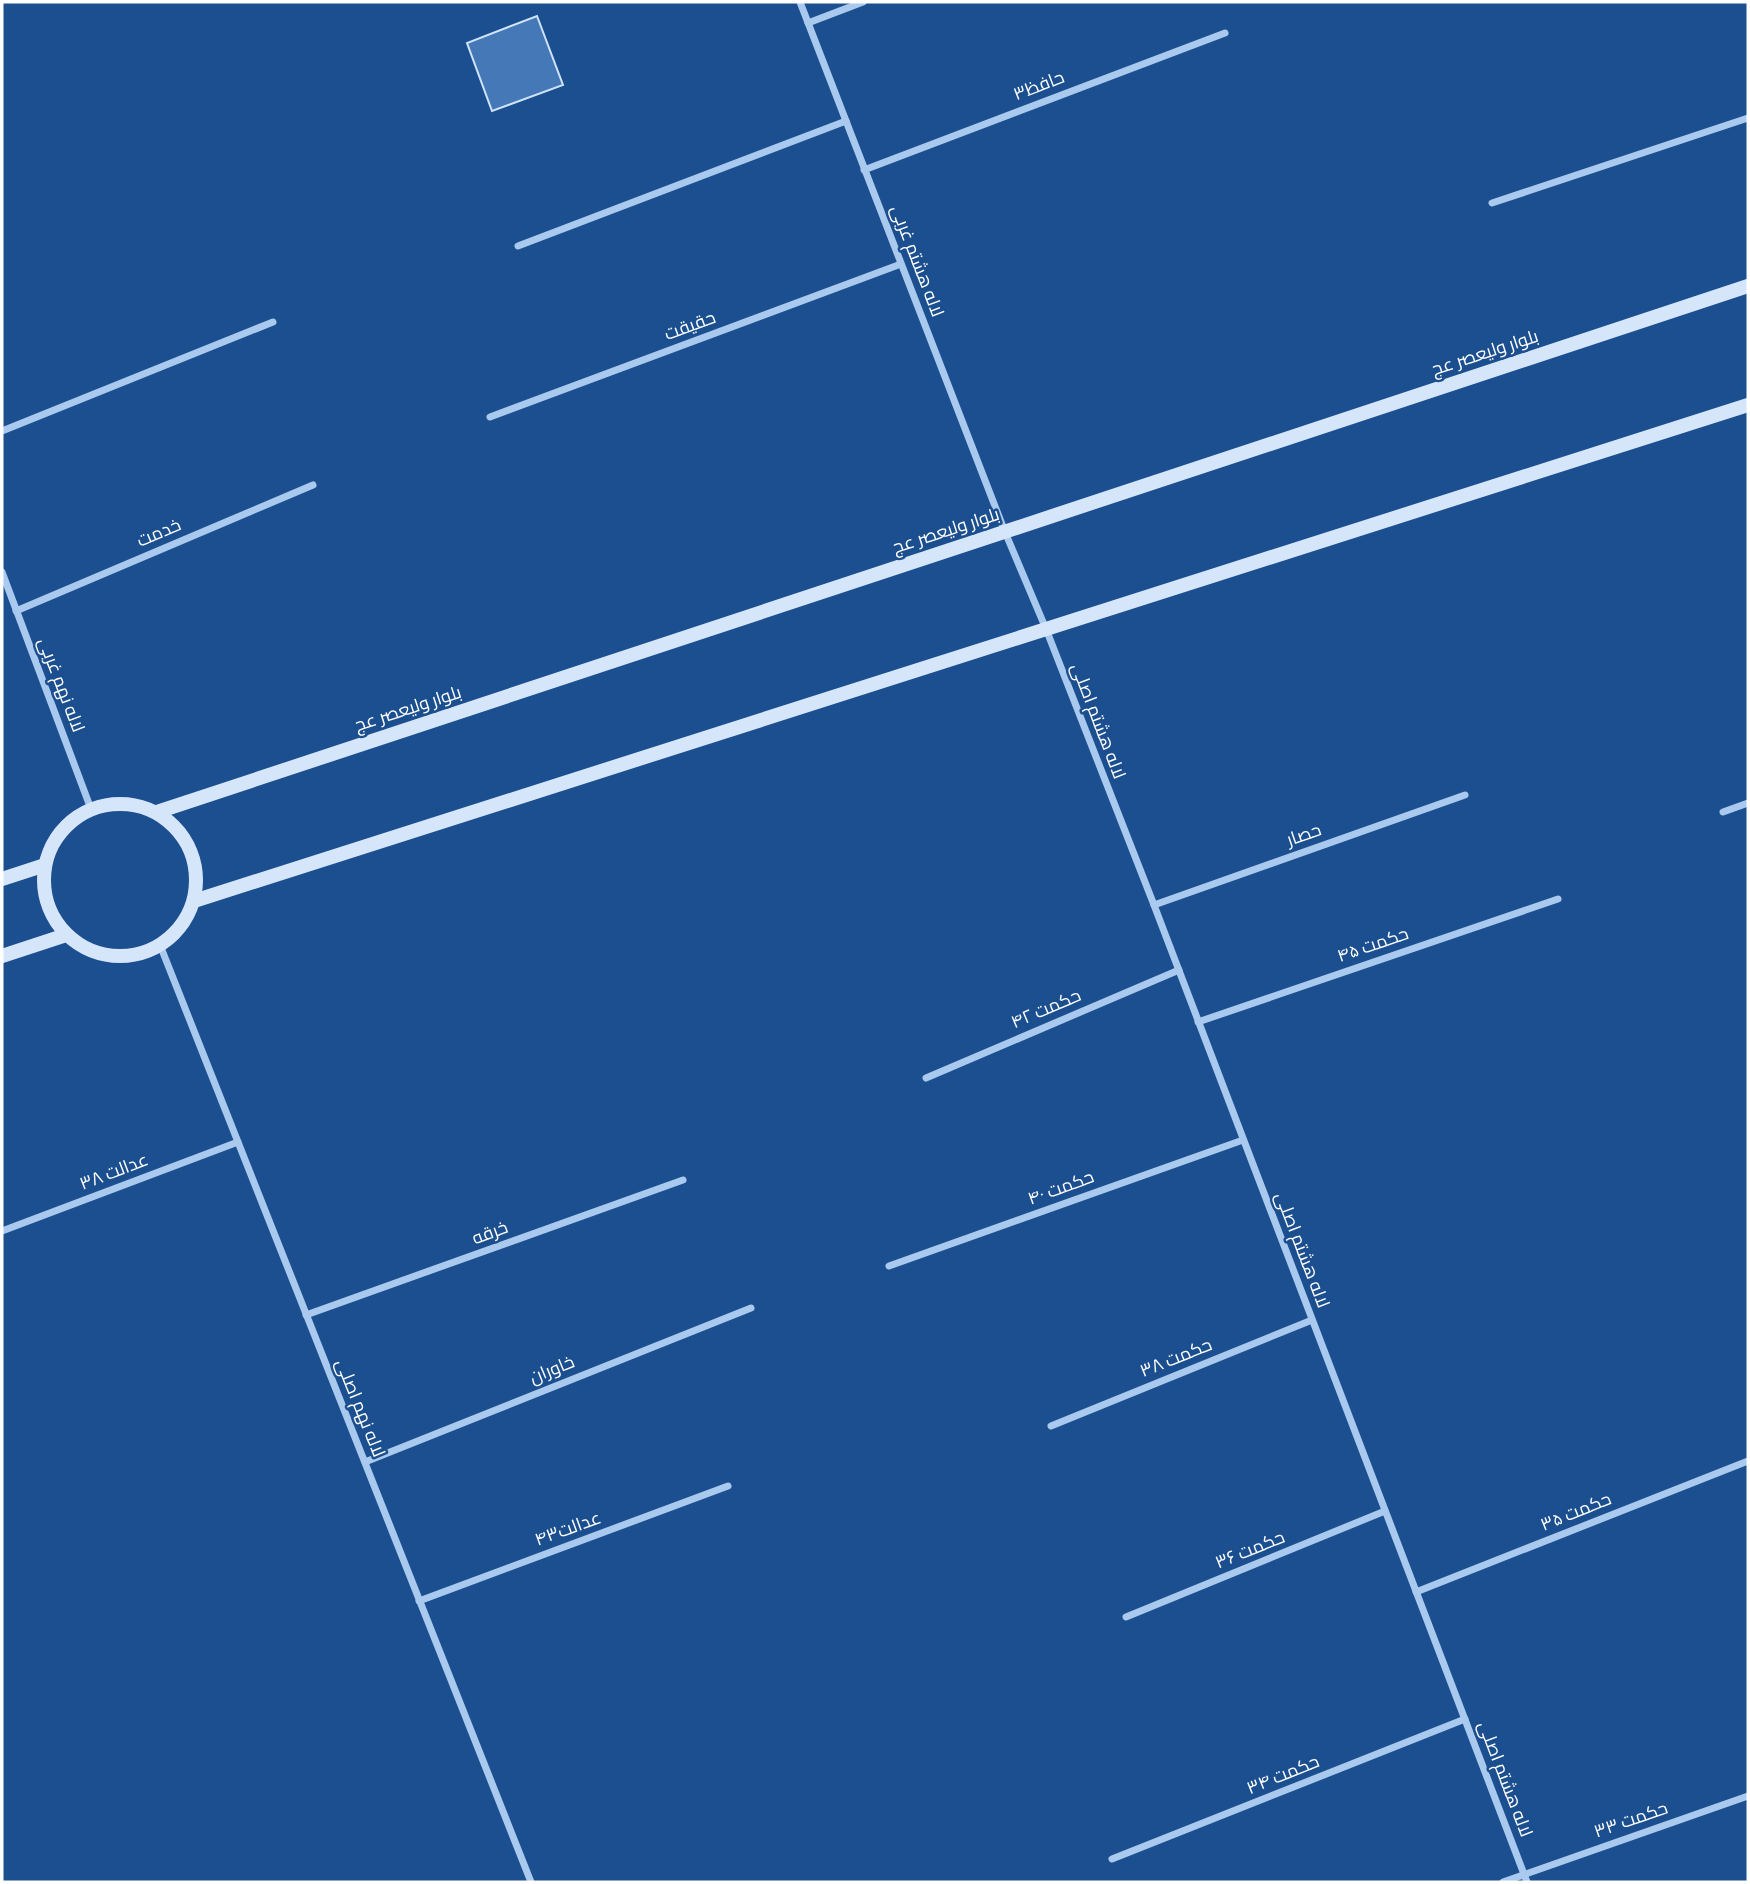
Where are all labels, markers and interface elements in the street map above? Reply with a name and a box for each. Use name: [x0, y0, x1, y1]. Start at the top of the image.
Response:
street label: حافظ۳: [1010, 65, 1068, 107]
street label: لاله هشتم غربی: [884, 201, 950, 321]
street label: حقیقت: [661, 305, 719, 347]
street label: بلوار ولیعصر عج: [1428, 324, 1542, 382]
street label: بلوار ولیعصر عج: [889, 502, 1003, 560]
street label: خدمت: [133, 513, 185, 553]
street label: لاله نهم غربی: [32, 634, 90, 736]
street label: لاله هشتم اصلی: [1064, 659, 1132, 783]
street label: بلوار ولیعصر عج: [351, 680, 465, 738]
street label: حصار: [1282, 817, 1325, 853]
street label: حکمت ۴۵: [1334, 921, 1412, 969]
street label: حکمت ۴۲: [1007, 983, 1085, 1035]
street label: عدالت ٣٨: [76, 1147, 152, 1197]
street label: حکمت ۴۰: [1024, 1164, 1098, 1212]
street label: لاله هشتم اصلی: [1268, 1188, 1336, 1312]
street label: خرقه: [468, 1215, 512, 1251]
street label: حکمت ۳۸: [1136, 1332, 1216, 1384]
street label: خاوران: [526, 1350, 578, 1390]
street label: لاله نهم اصلی: [329, 1355, 391, 1461]
street label: حکمت ۳۵: [1537, 1486, 1615, 1538]
street label: عدالت۴۳: [531, 1505, 605, 1553]
street label: حکمت ۳۶: [1211, 1525, 1289, 1575]
street label: لاله هشتم اصلی: [1471, 1717, 1539, 1841]
street label: حکمت ۳۴: [1243, 1749, 1323, 1801]
street label: حکمت ۳۳: [1591, 1796, 1671, 1844]

